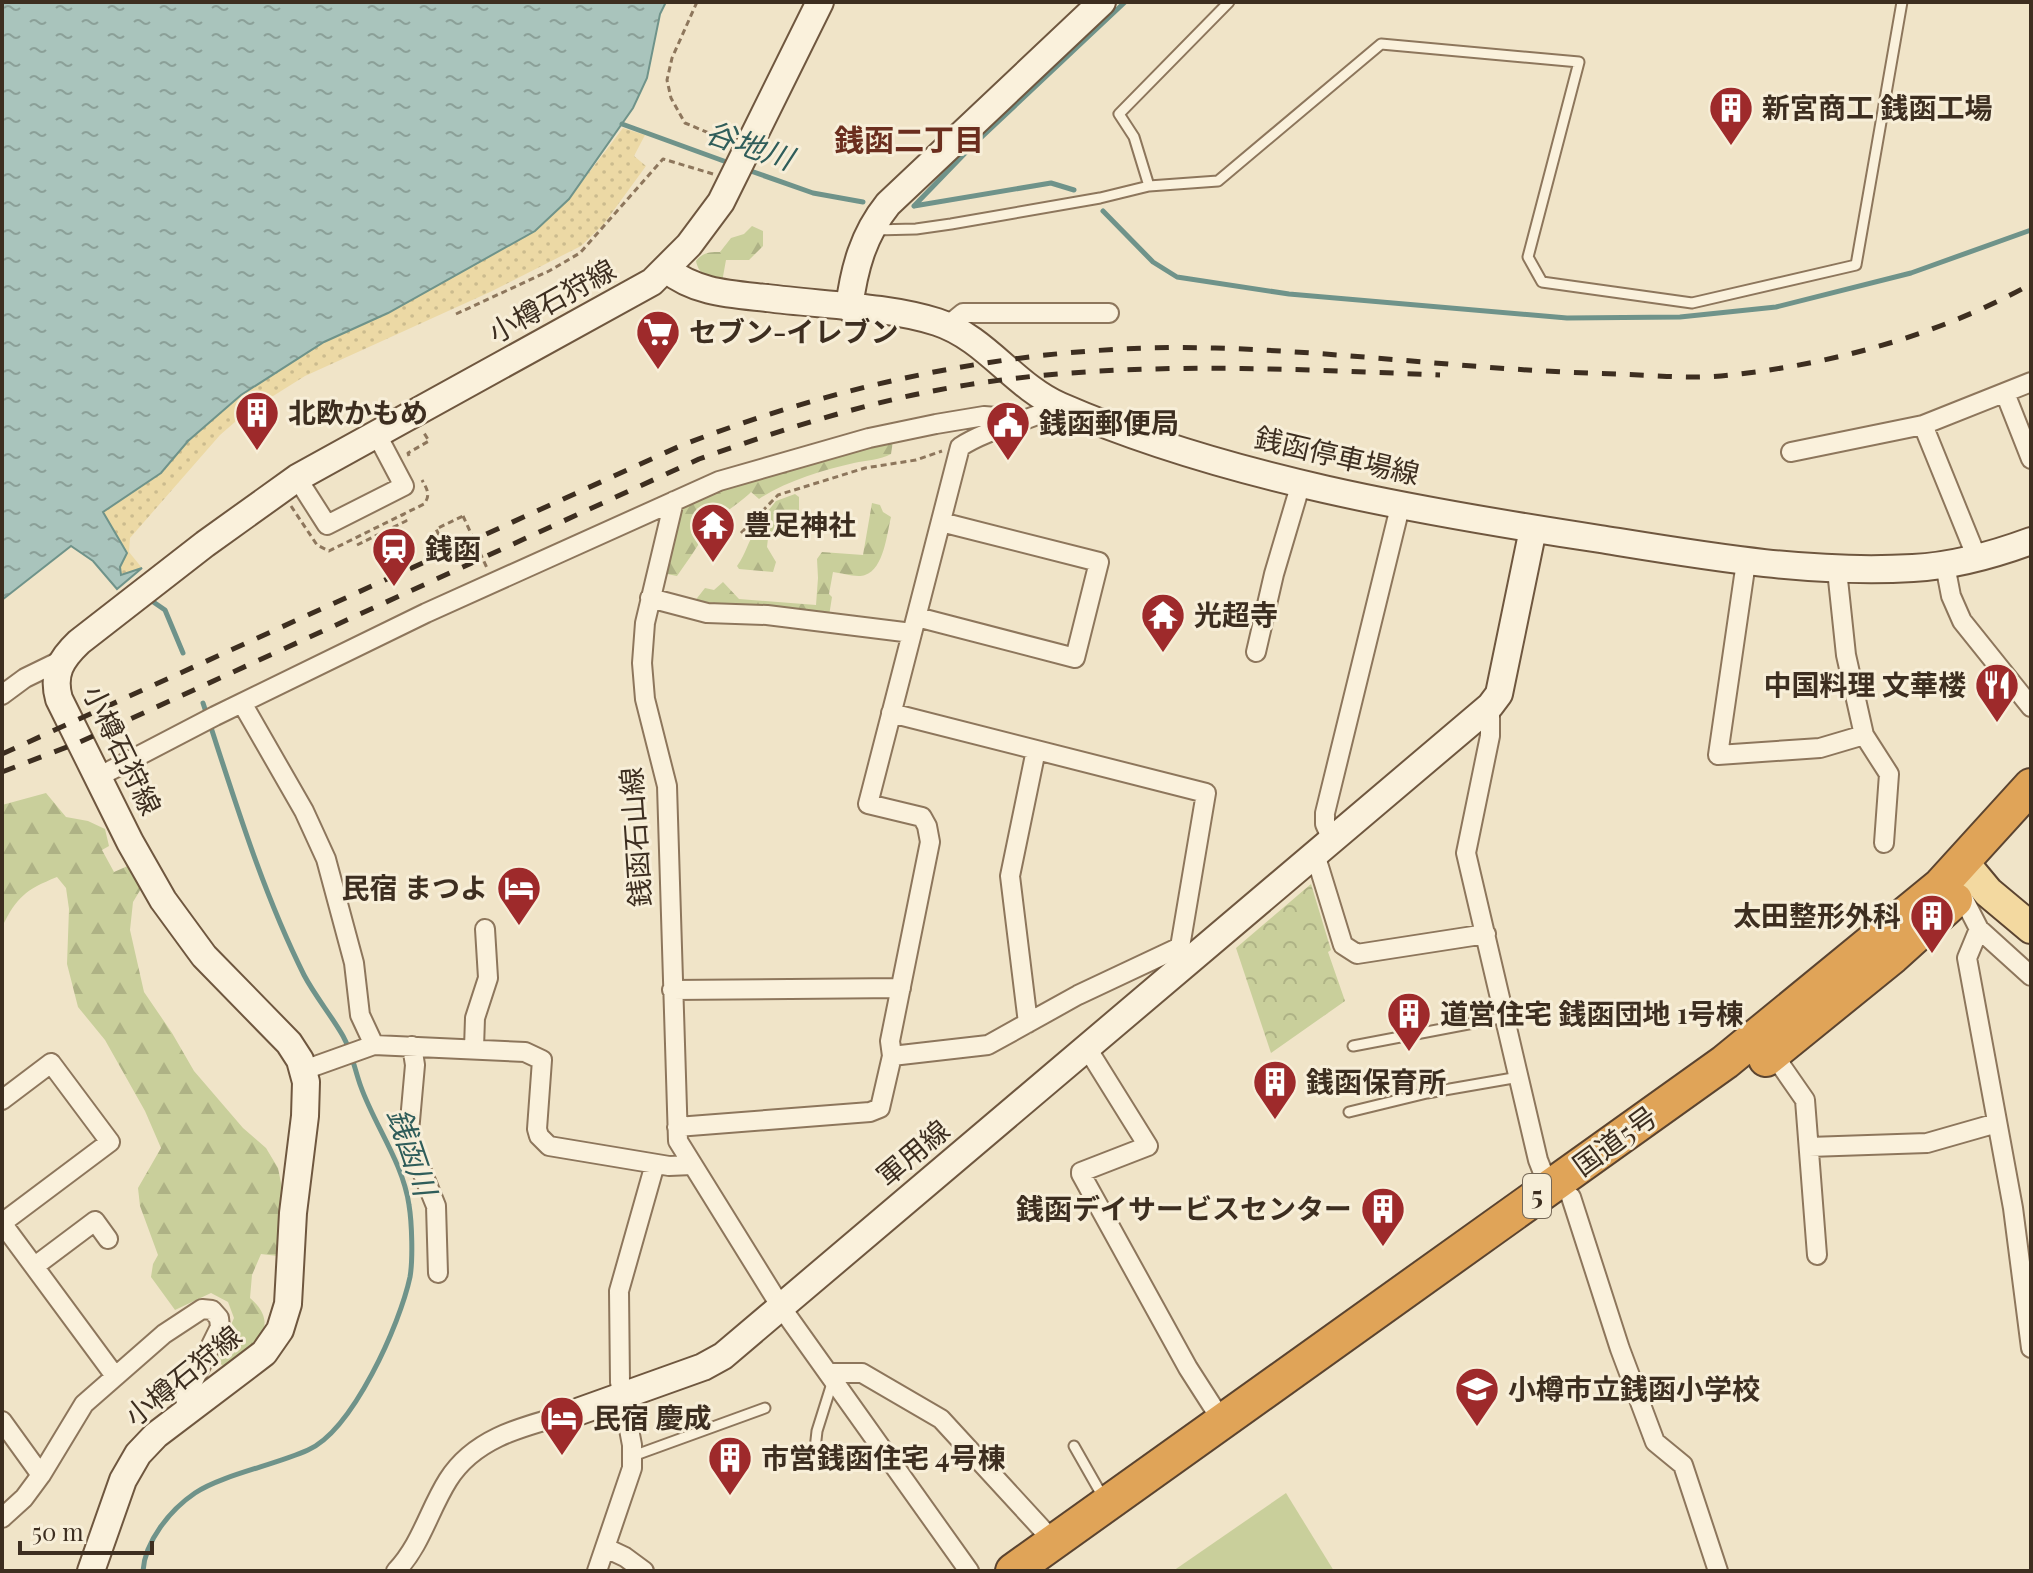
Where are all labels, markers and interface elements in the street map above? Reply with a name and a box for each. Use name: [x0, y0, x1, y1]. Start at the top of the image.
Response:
building icon: 新宮商工 銭函工場: [1707, 84, 1755, 147]
place label: 新宮商工 銭函工場: [1762, 88, 1993, 125]
water label: 谷地川: [701, 111, 802, 179]
district label: 銭函二丁目: [834, 119, 984, 159]
street label: 小樽石狩線: [481, 250, 621, 350]
supermarket icon: セブン-イレブン: [634, 308, 682, 371]
place label: セブン-イレブン: [689, 312, 898, 349]
building icon: 北欧かもめ: [233, 389, 281, 452]
place label: 北欧かもめ: [288, 393, 428, 430]
public building icon: 銭函郵便局: [984, 399, 1032, 462]
place label: 銭函郵便局: [1039, 403, 1179, 440]
street label: 銭函停車場線: [1251, 418, 1423, 491]
temple icon: 豊足神社: [689, 501, 737, 564]
place label: 豊足神社: [744, 505, 856, 542]
station icon: 銭函: [370, 525, 418, 588]
place label: 銭函: [425, 529, 481, 566]
temple icon: 光超寺: [1139, 591, 1187, 654]
place label: 光超寺: [1194, 595, 1278, 632]
restaurant icon: 中国料理 文華楼: [1973, 661, 2021, 724]
place label: 中国料理 文華楼: [1763, 665, 1966, 702]
street label: 小樽石狩線: [76, 678, 171, 820]
street label: 銭函石山線: [611, 766, 658, 908]
hotel icon: 民宿 まつよ: [495, 864, 543, 927]
place label: 民宿 まつよ: [341, 868, 488, 905]
building icon: 太田整形外科: [1908, 892, 1956, 955]
place label: 太田整形外科: [1733, 896, 1901, 933]
building icon: 道営住宅 銭函団地 1号棟: [1385, 990, 1433, 1053]
place label: 道営住宅 銭函団地 1号棟: [1440, 994, 1744, 1031]
building icon: 銭函保育所: [1251, 1058, 1299, 1121]
place label: 銭函保育所: [1306, 1062, 1446, 1099]
street label: 国道5号: [1565, 1097, 1664, 1183]
water label: 銭函川: [379, 1102, 447, 1203]
street label: 軍用線: [868, 1111, 956, 1193]
road number: 5: [1523, 1174, 1551, 1218]
building icon: 銭函デイサービスセンター: [1359, 1185, 1407, 1248]
place label: 銭函デイサービスセンター: [1016, 1189, 1352, 1226]
street label: 小樽石狩線: [116, 1316, 248, 1433]
school or university icon: 小樽市立銭函小学校: [1453, 1365, 1501, 1428]
place label: 小樽市立銭函小学校: [1508, 1369, 1760, 1406]
hotel icon: 民宿 慶成: [538, 1394, 586, 1457]
place label: 民宿 慶成: [593, 1398, 712, 1435]
building icon: 市営銭函住宅 4号棟: [706, 1434, 754, 1497]
place label: 市営銭函住宅 4号棟: [761, 1438, 1006, 1475]
scale bar: [20, 1505, 152, 1555]
text: 50 m: [32, 1515, 84, 1547]

